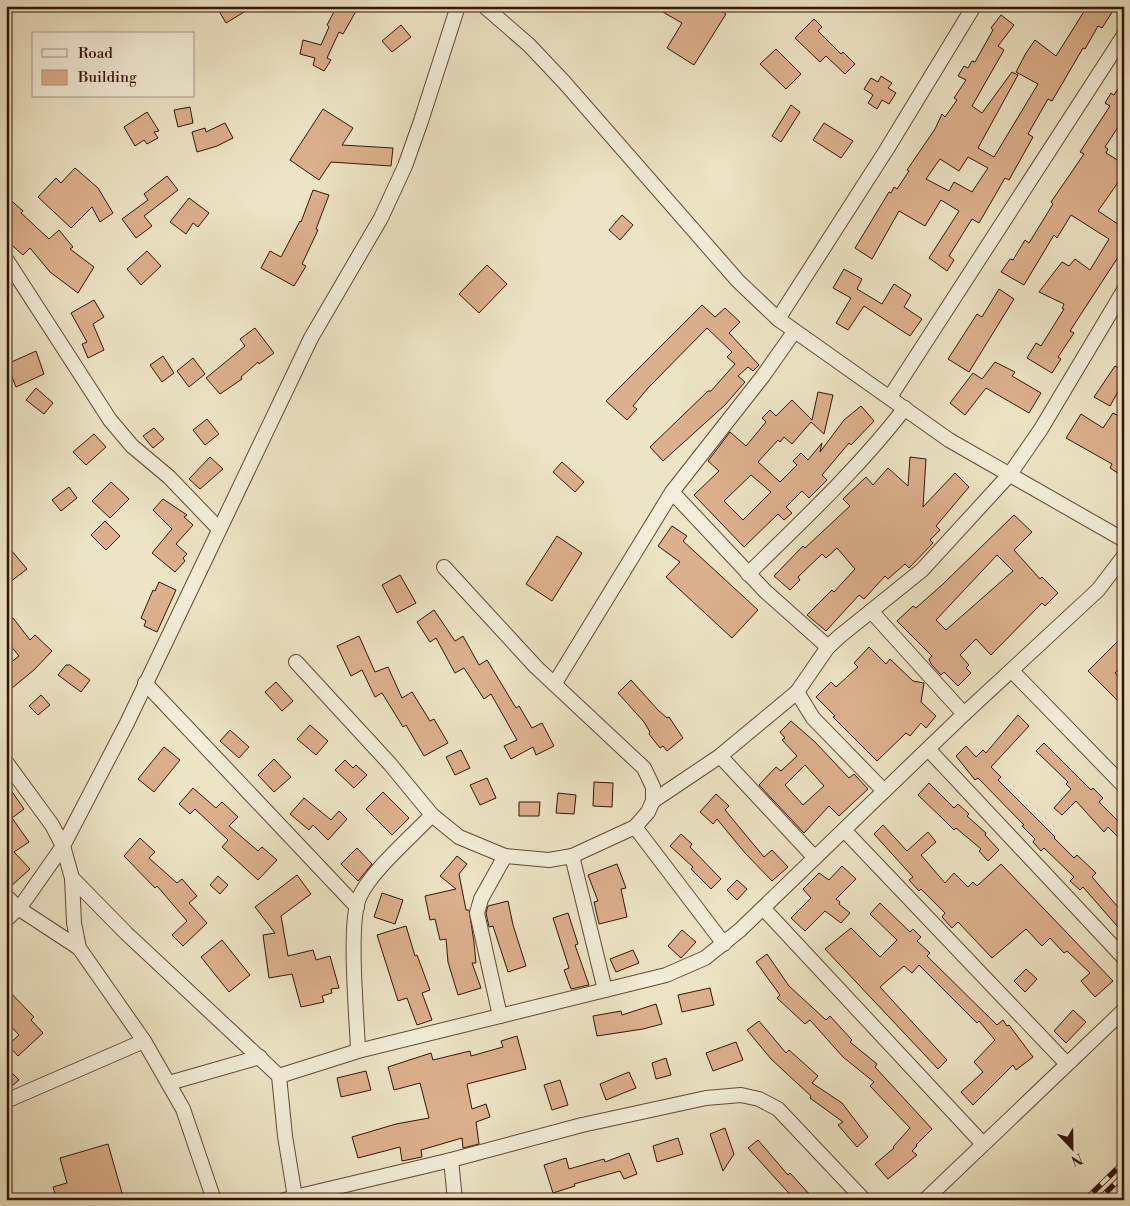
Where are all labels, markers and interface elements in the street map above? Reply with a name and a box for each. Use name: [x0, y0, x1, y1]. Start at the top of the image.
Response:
legend: [32, 32, 195, 98]
text: Road: [78, 44, 113, 63]
text: Building: [77, 68, 137, 87]
north arrow: [1048, 1124, 1098, 1174]
text: N: [1068, 1149, 1085, 1170]

